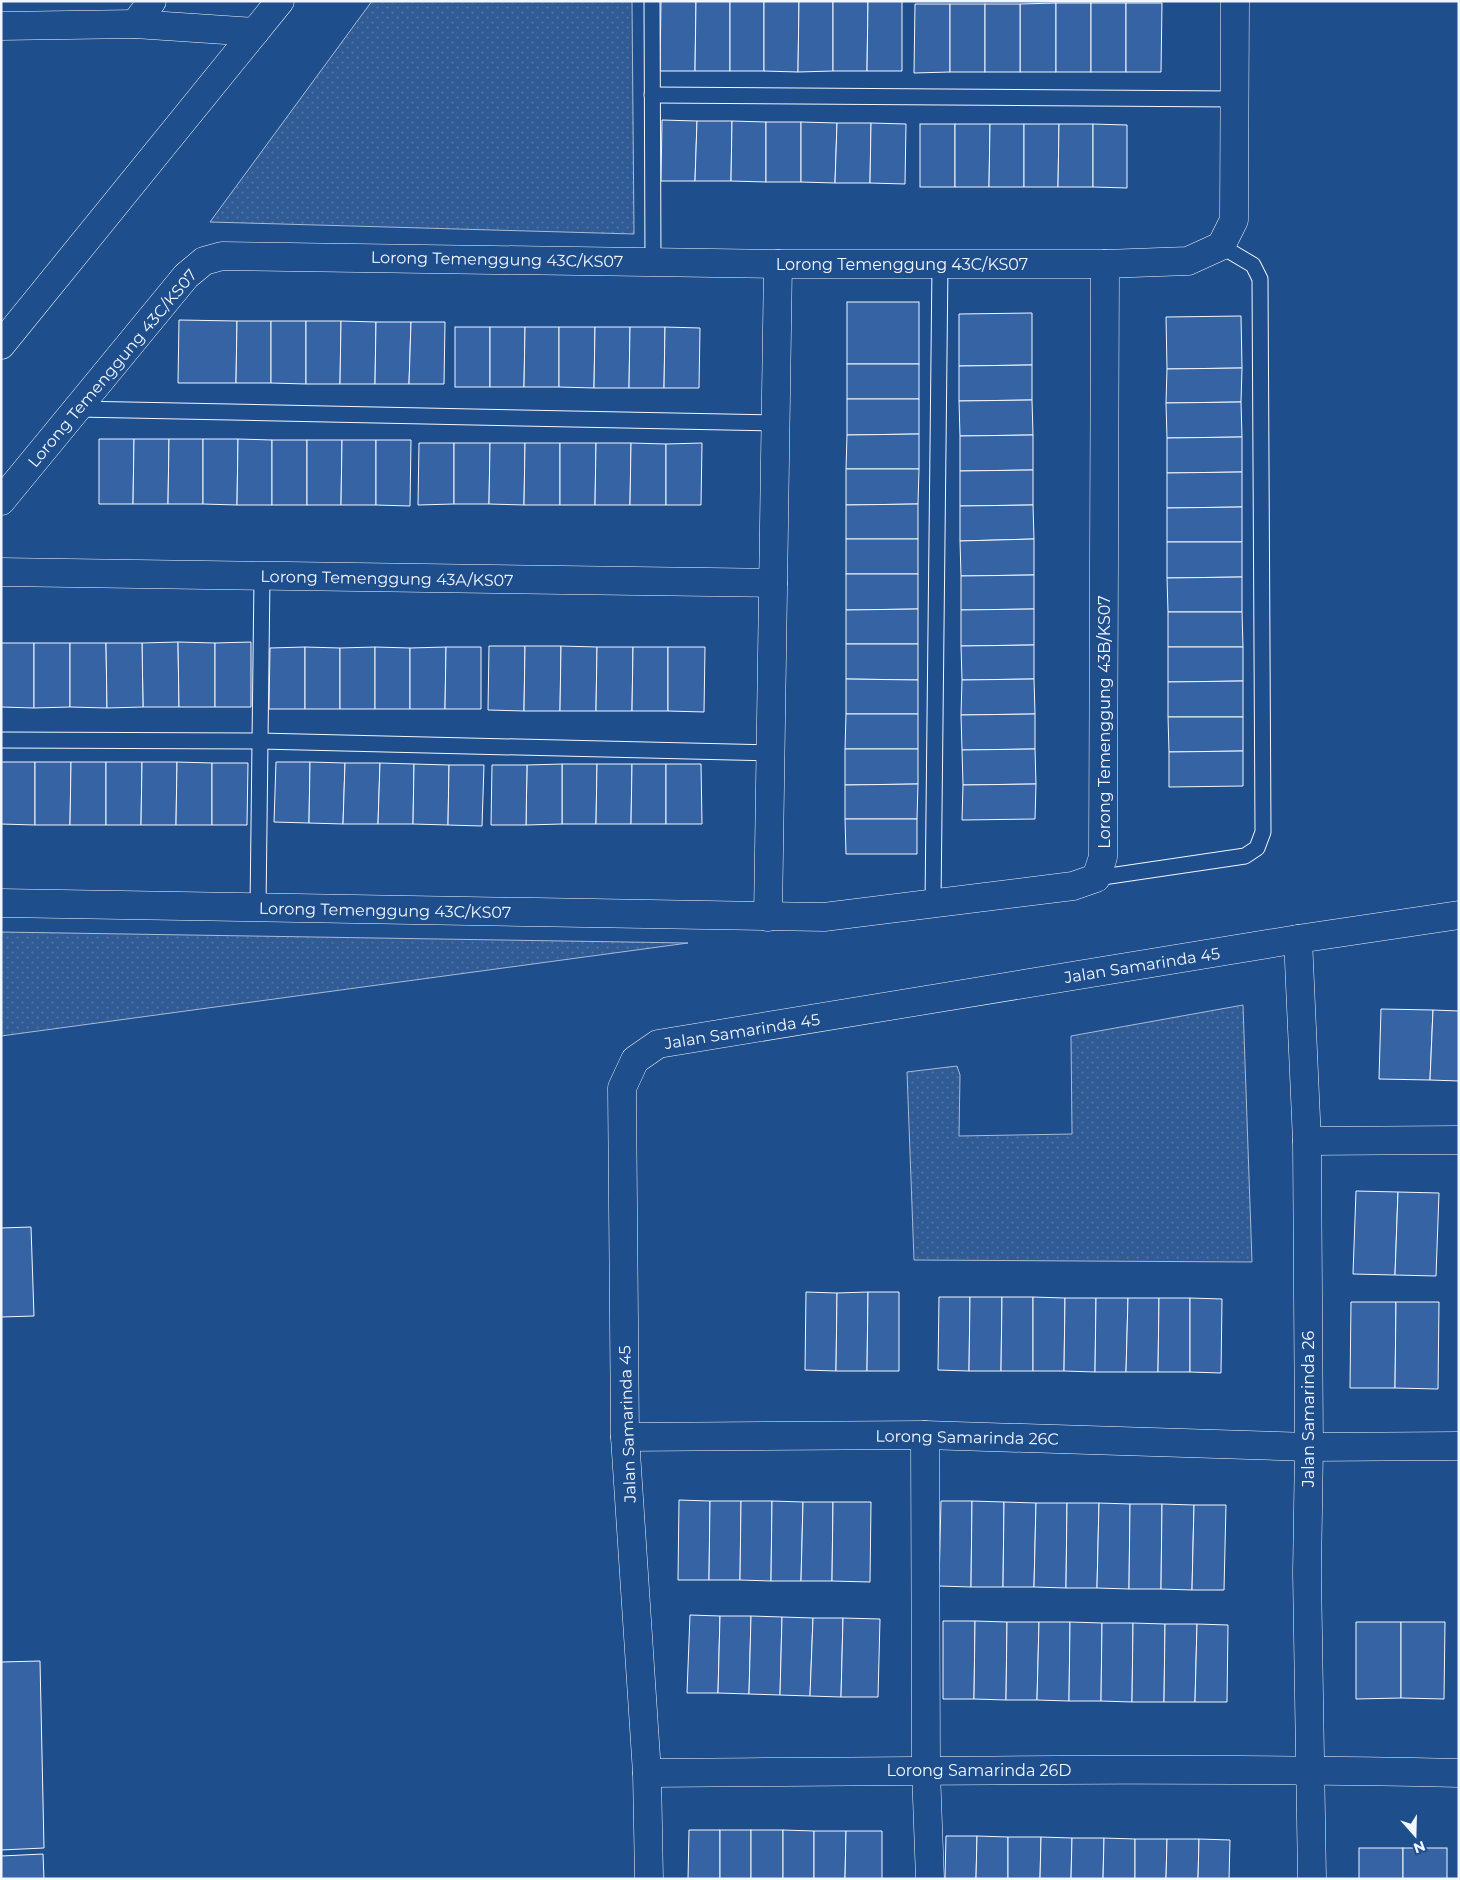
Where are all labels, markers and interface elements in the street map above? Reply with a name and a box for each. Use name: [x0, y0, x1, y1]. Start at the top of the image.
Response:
street label: Lorong Temenggung 43C/KS07: [371, 248, 623, 271]
street label: Lorong Temenggung 43C/KS07: [776, 255, 1028, 274]
street label: Lorong Temenggung 43C/KS07: [24, 265, 201, 471]
street label: Lorong Temenggung 43A/KS07: [260, 567, 514, 590]
street label: Lorong Temenggung 43B/KS07: [1095, 595, 1114, 849]
street label: Lorong Temenggung 43C/KS07: [259, 899, 511, 922]
street label: Jalan Samarinda 45: [1062, 944, 1221, 987]
street label: Jalan Samarinda 45: [662, 1010, 821, 1053]
street label: Jalan Samarinda 26: [1299, 1330, 1318, 1488]
street label: Jalan Samarinda 45: [615, 1345, 640, 1504]
street label: Lorong Samarinda 26C: [875, 1426, 1059, 1449]
street label: Lorong Samarinda 26D: [886, 1761, 1072, 1780]
north arrow: [1390, 1810, 1440, 1860]
text: N: [1411, 1837, 1428, 1858]

